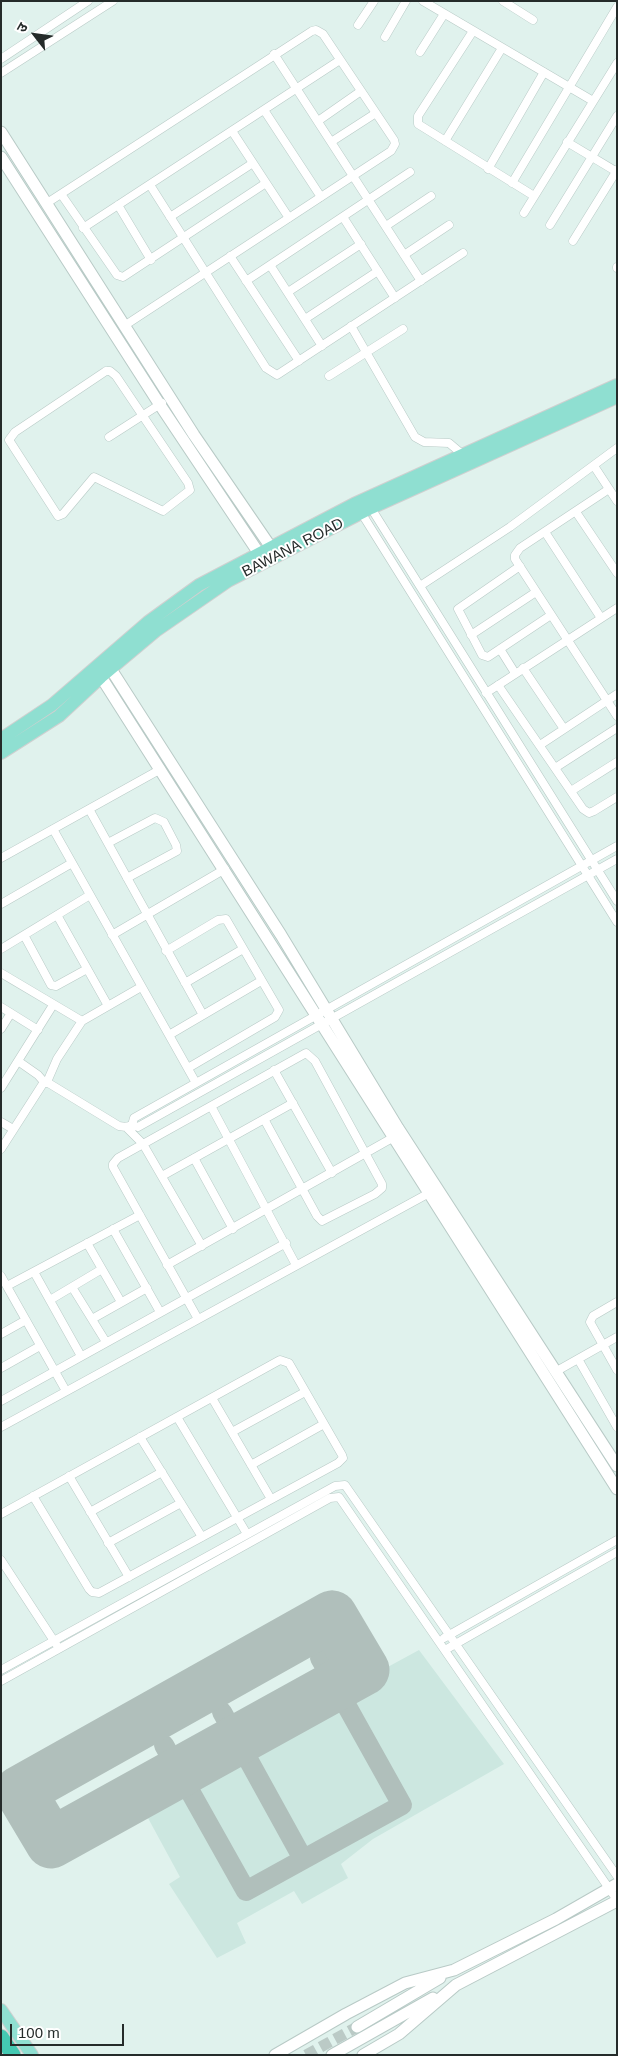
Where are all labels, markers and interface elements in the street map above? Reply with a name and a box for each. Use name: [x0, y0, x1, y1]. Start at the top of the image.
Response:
north arrow: [10, 10, 60, 60]
text: उ: [13, 20, 31, 35]
street label: BAWANA ROAD: [239, 515, 347, 581]
scale bar: [12, 2014, 126, 2046]
text: 100 m: [18, 2024, 60, 2041]

